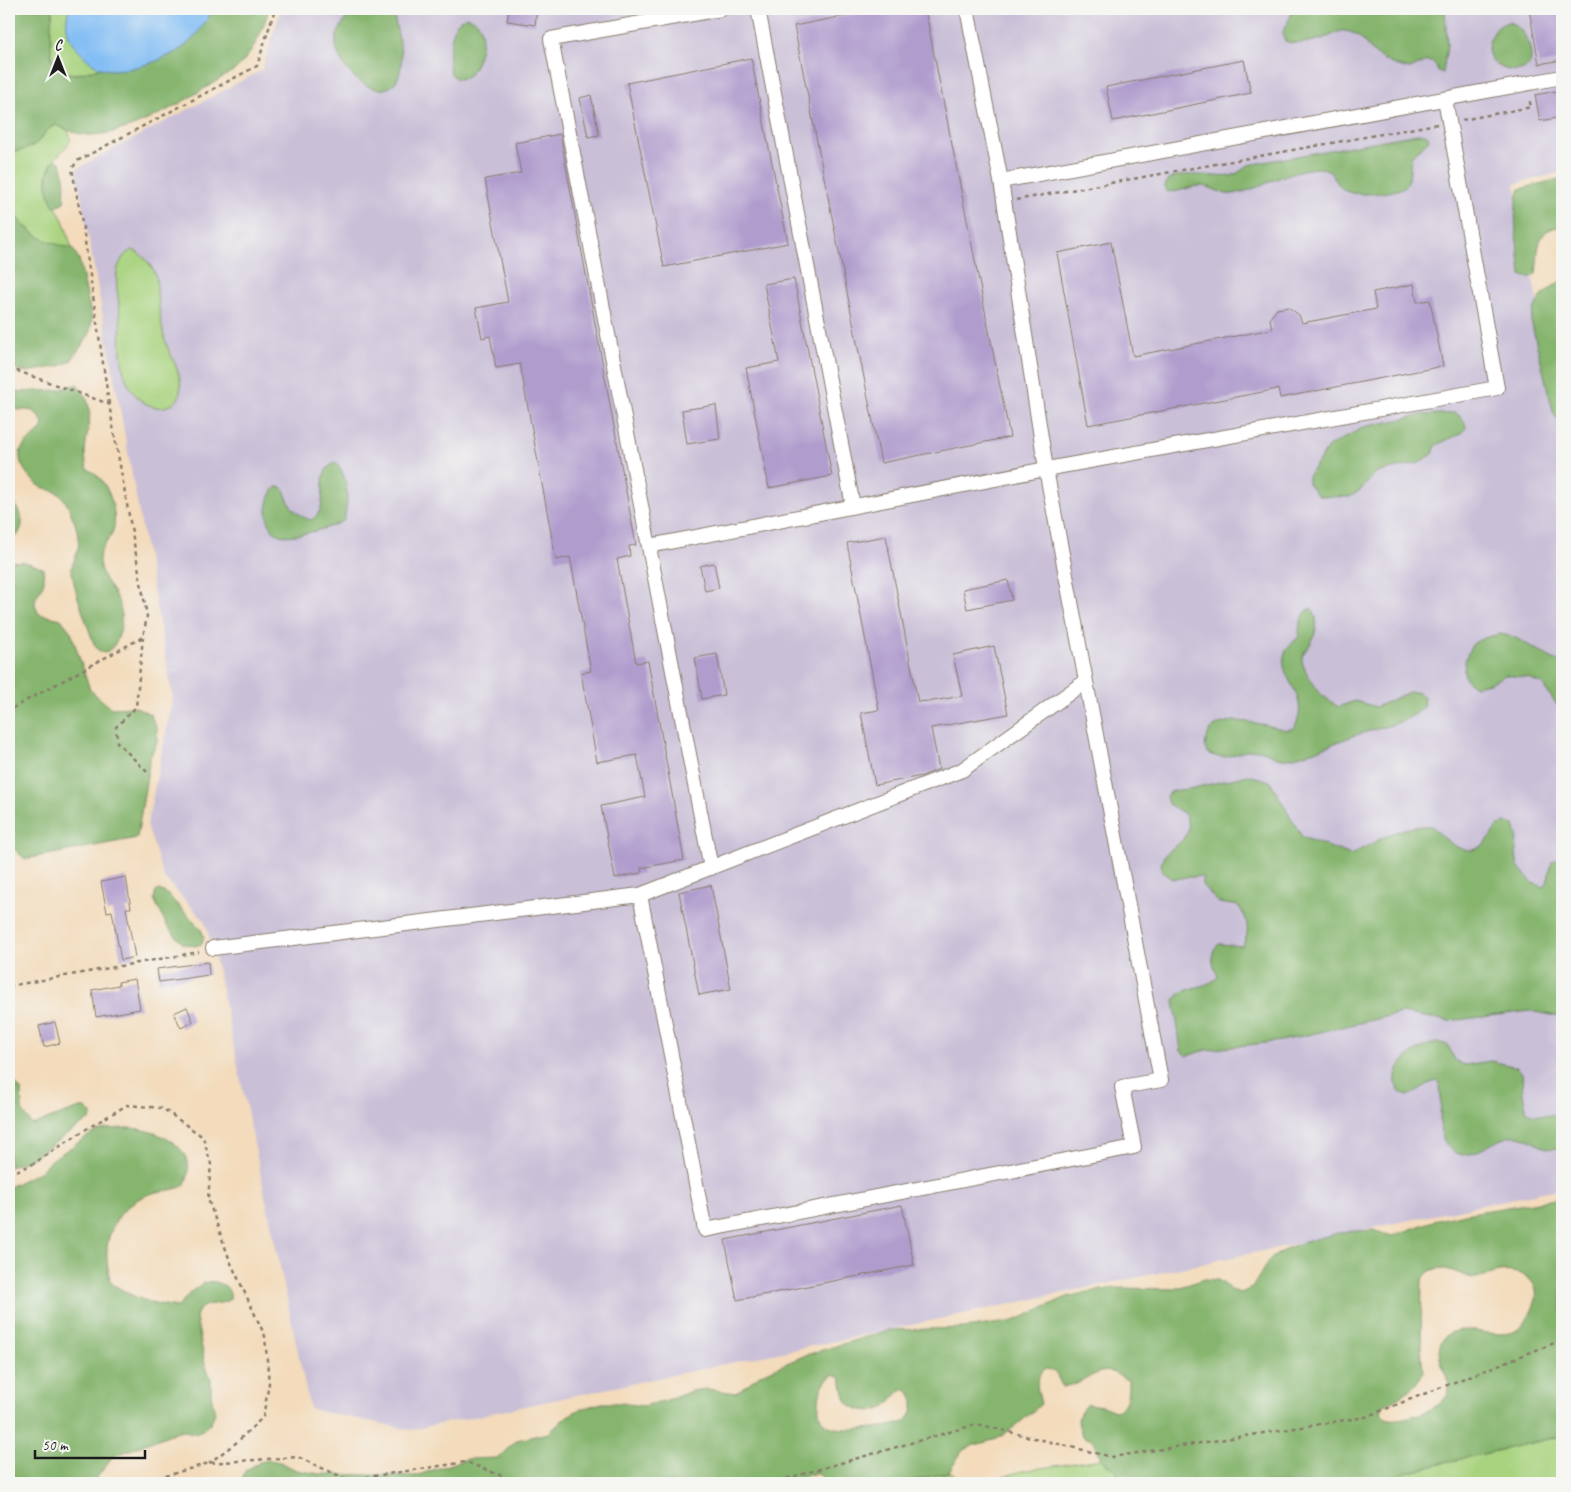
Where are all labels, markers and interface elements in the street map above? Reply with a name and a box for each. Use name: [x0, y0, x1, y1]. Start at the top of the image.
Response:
north arrow: [32, 32, 82, 82]
text: С: [55, 37, 64, 54]
scale bar: [35, 1427, 145, 1459]
text: 50 m: [42, 1436, 69, 1455]

